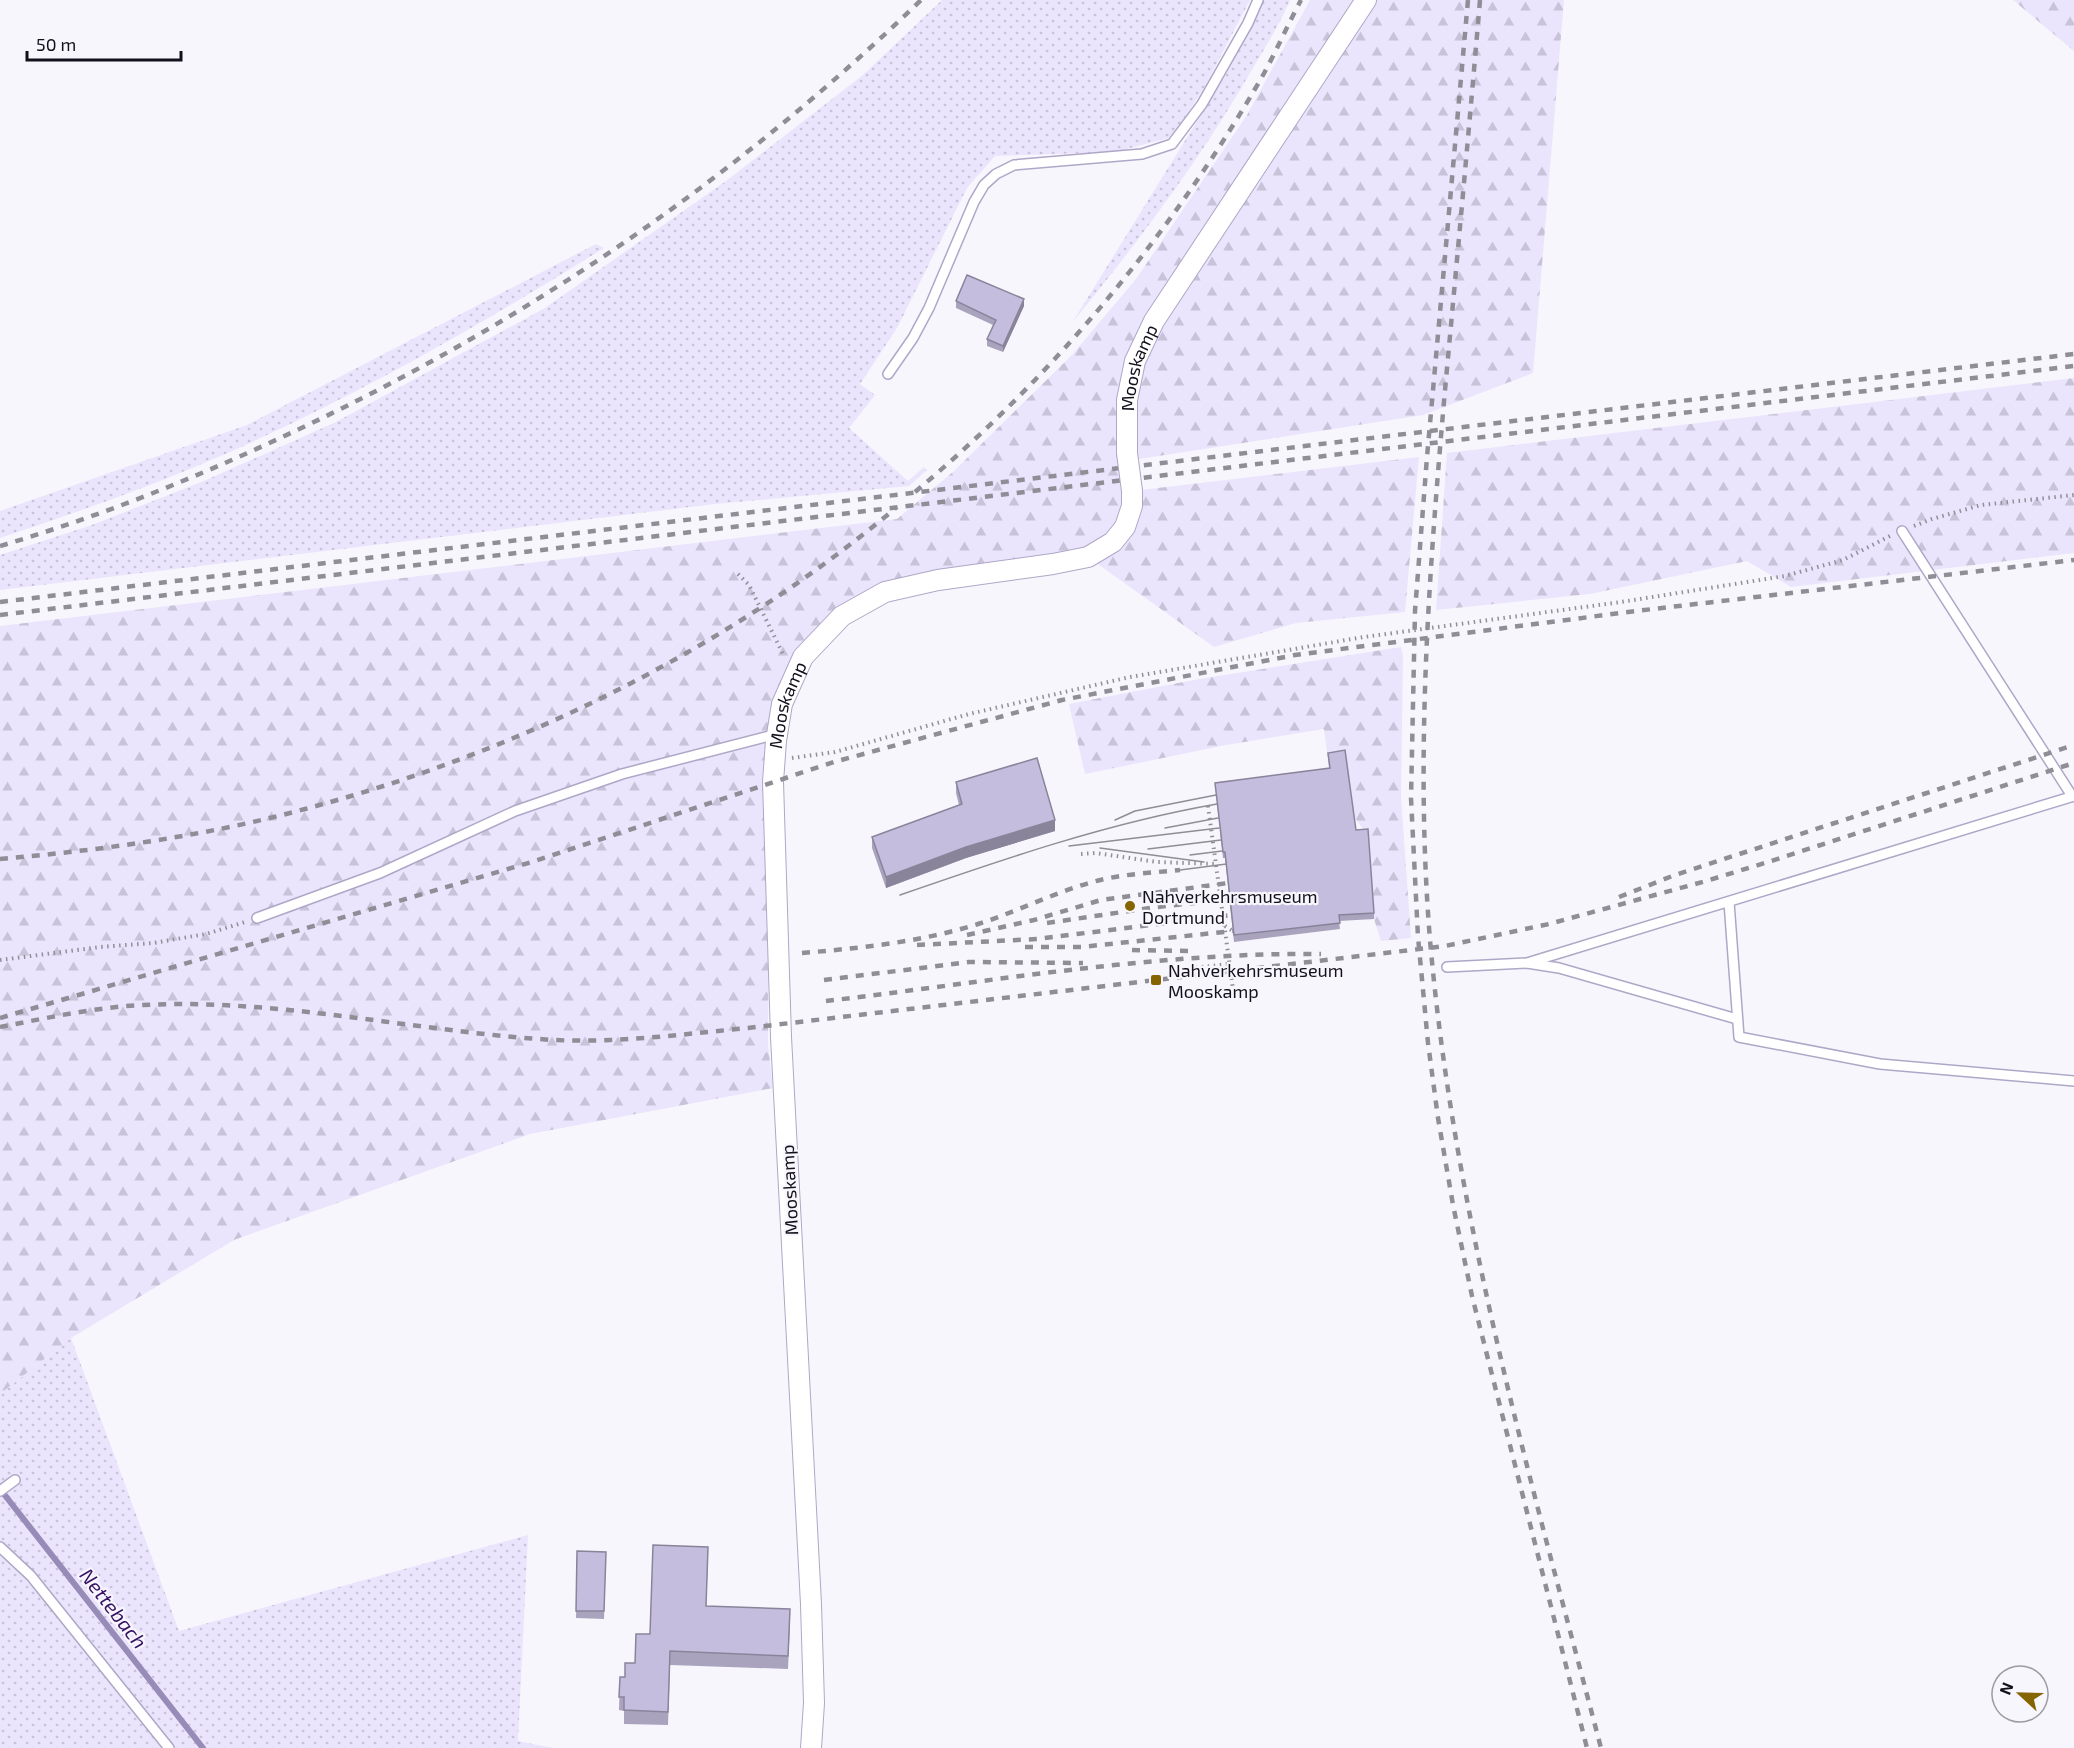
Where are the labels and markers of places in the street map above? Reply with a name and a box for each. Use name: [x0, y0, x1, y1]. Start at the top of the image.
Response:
place label: Nahverkehrsmuseum Dortmund: [1142, 885, 1318, 928]
marker: Nahverkehrsmuseum Dortmund: [1123, 899, 1137, 913]
place label: Nahverkehrsmuseum Mooskamp: [1168, 959, 1344, 1002]
marker: Nahverkehrsmuseum Mooskamp: [1149, 973, 1163, 987]

